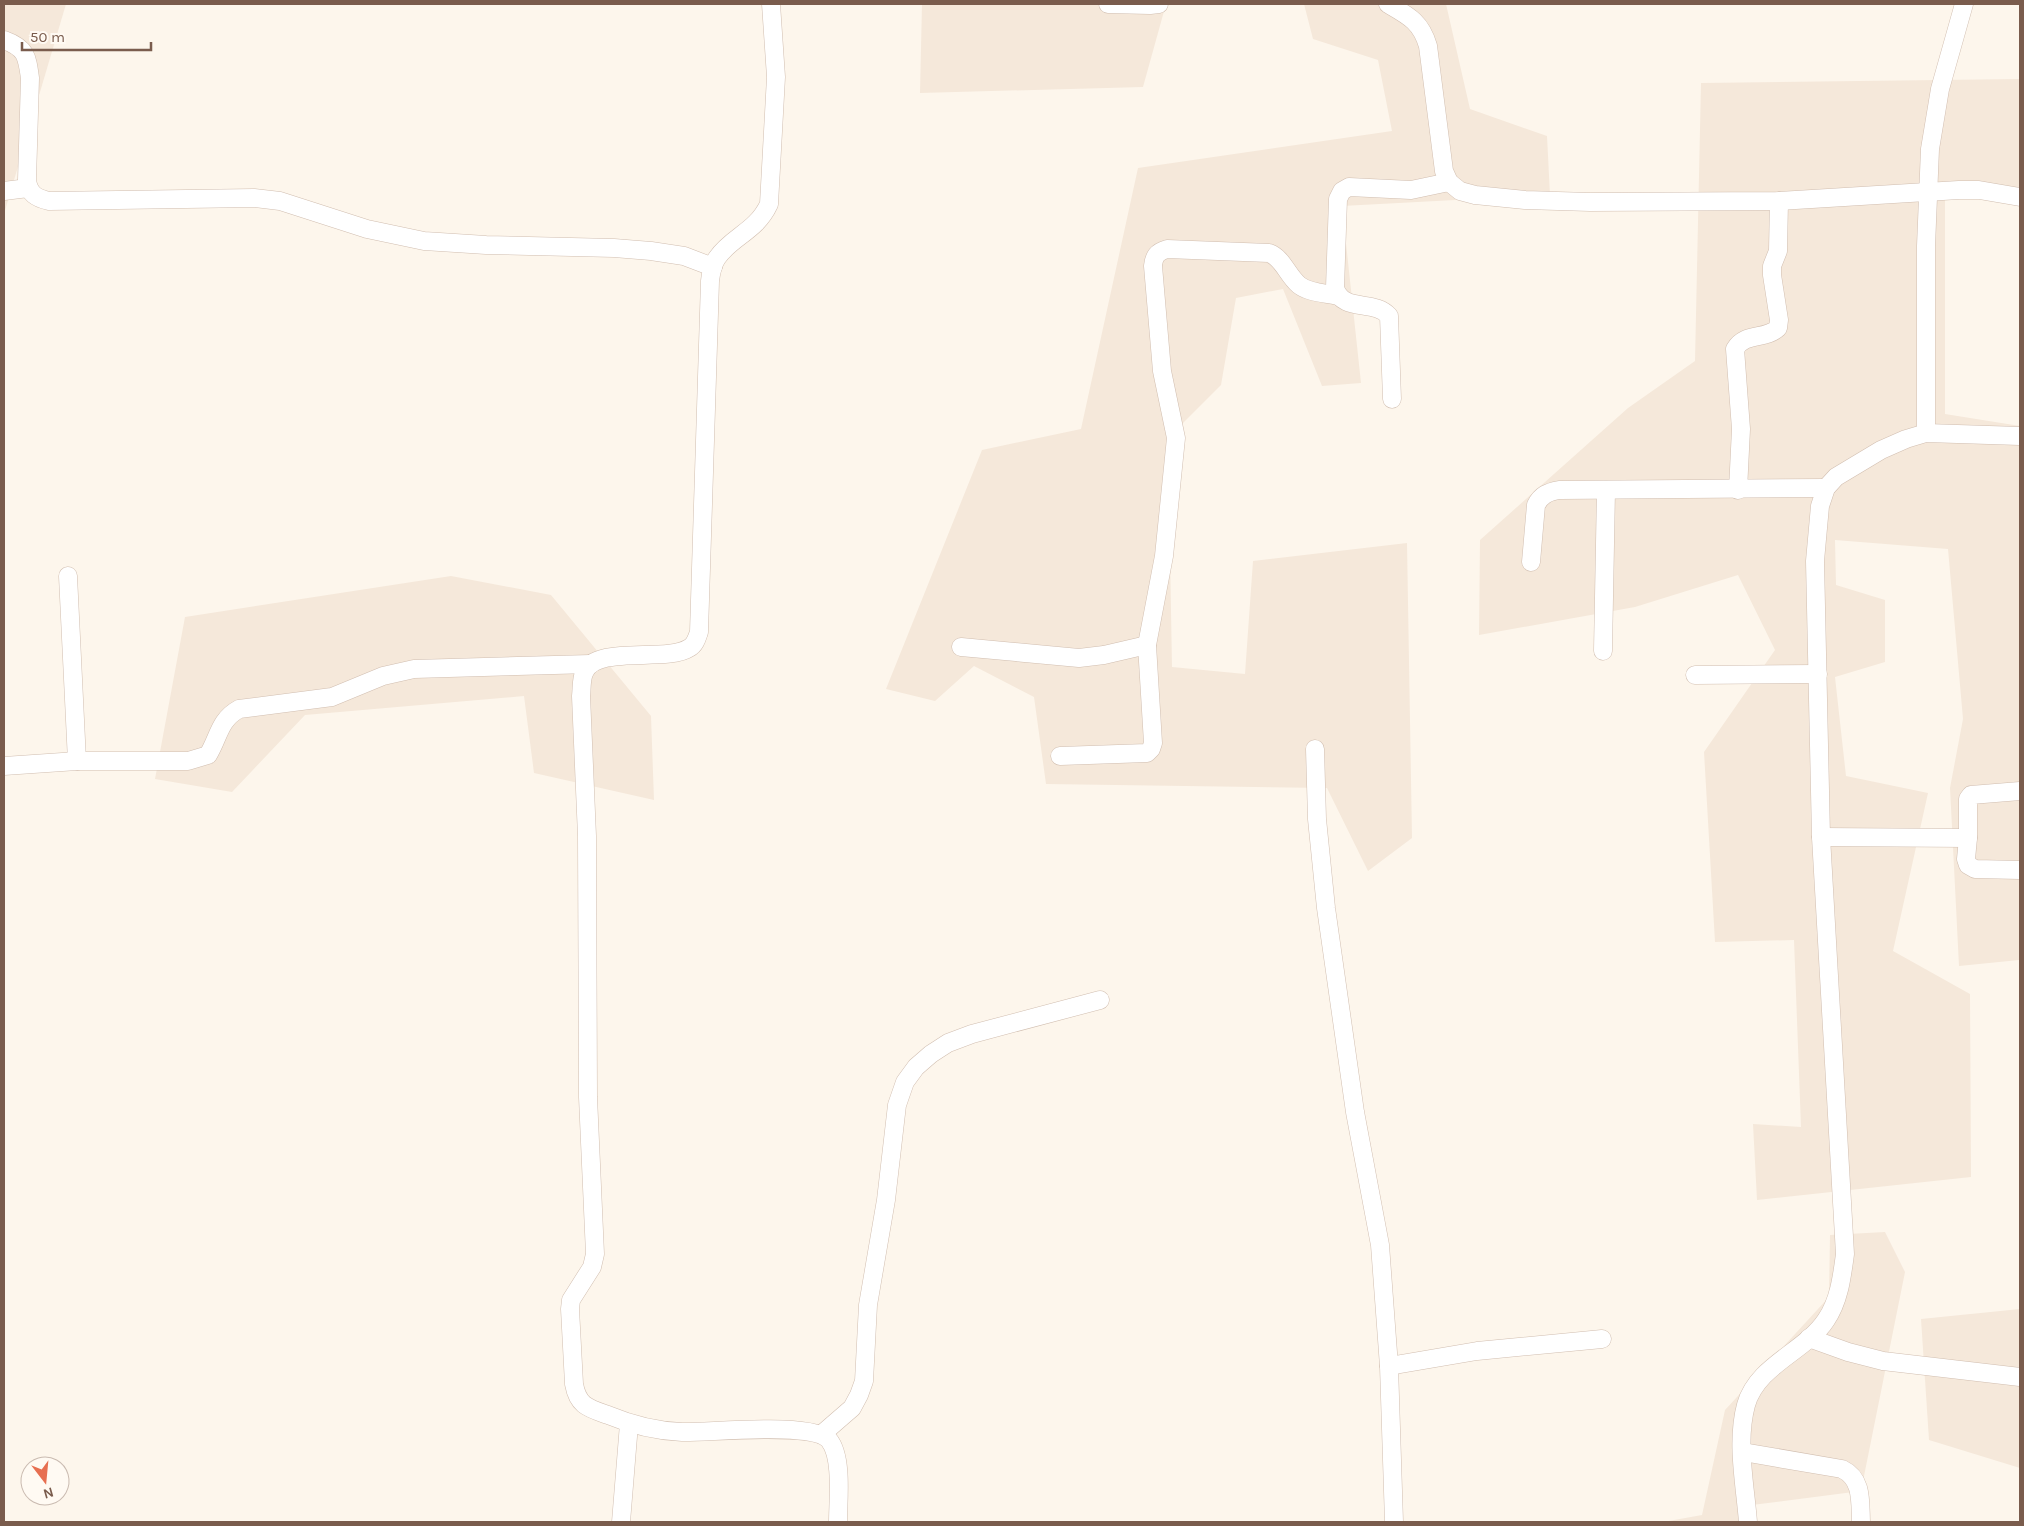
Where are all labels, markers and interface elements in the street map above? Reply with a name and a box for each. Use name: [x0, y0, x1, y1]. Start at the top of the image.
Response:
scale bar: [22, 20, 151, 52]
text: 50 m: [30, 28, 65, 46]
north arrow: [20, 1456, 70, 1506]
text: N: [41, 1483, 56, 1503]

